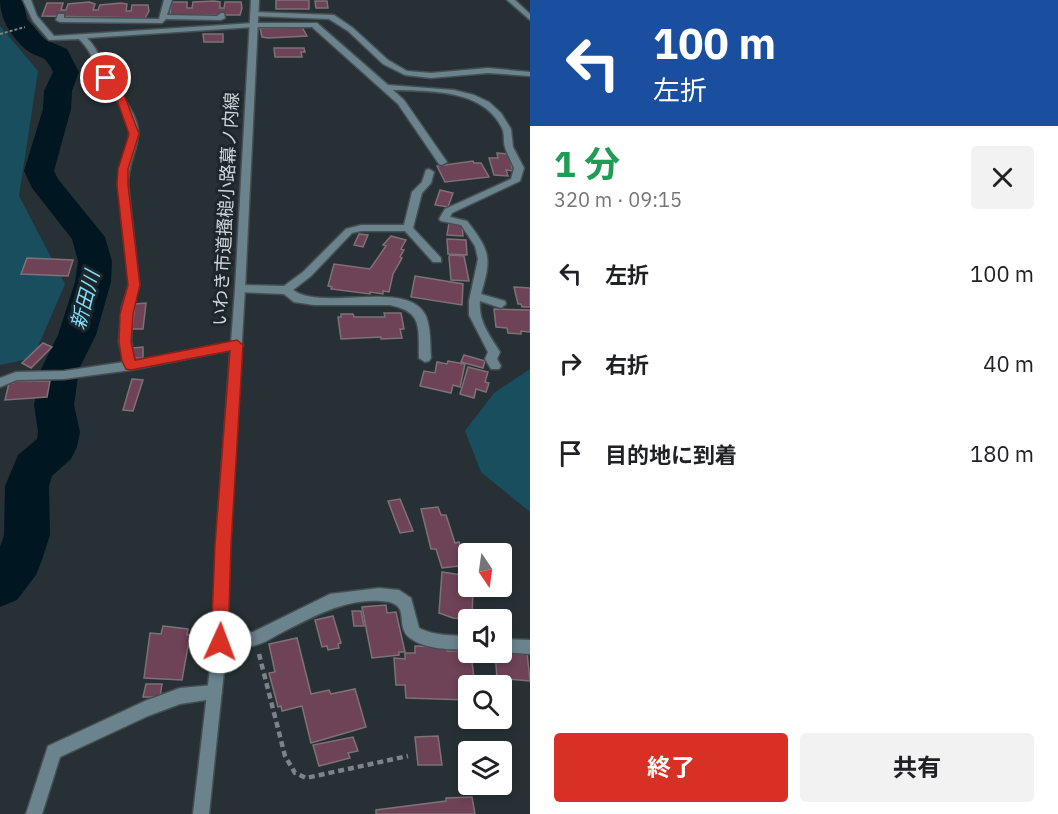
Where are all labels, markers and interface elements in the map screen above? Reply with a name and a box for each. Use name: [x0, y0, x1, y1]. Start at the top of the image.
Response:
text: 100 m: [653, 16, 776, 71]
icon: left: [554, 24, 632, 102]
pin: [80, 52, 131, 103]
icon: arrive: [89, 61, 122, 94]
text: 左折: [653, 72, 707, 107]
street label: いわき市道搔槌小路幕ノ内線: [208, 92, 243, 326]
text: 1 分: [554, 140, 620, 187]
button: close: [971, 146, 1034, 209]
text: 320 m · 09:15: [554, 186, 682, 213]
icon: left: [554, 257, 587, 290]
text: 100 m: [970, 259, 1034, 288]
text: 左折: [605, 260, 649, 289]
water label: 新田川: [64, 265, 106, 332]
icon: right: [554, 347, 587, 380]
text: 40 m: [983, 349, 1034, 378]
text: 右折: [605, 350, 649, 379]
icon: arrive: [554, 437, 587, 470]
text: 180 m: [970, 439, 1034, 468]
text: 目的地に到着: [605, 440, 737, 469]
north arrow: [458, 543, 512, 597]
map controls: [458, 543, 512, 795]
button: sound: [458, 609, 512, 663]
position arrow: [188, 610, 252, 674]
button: search: [458, 675, 512, 729]
button: 終了: [554, 733, 788, 802]
button: 共有: [800, 733, 1034, 802]
button: layers: [458, 741, 512, 795]

